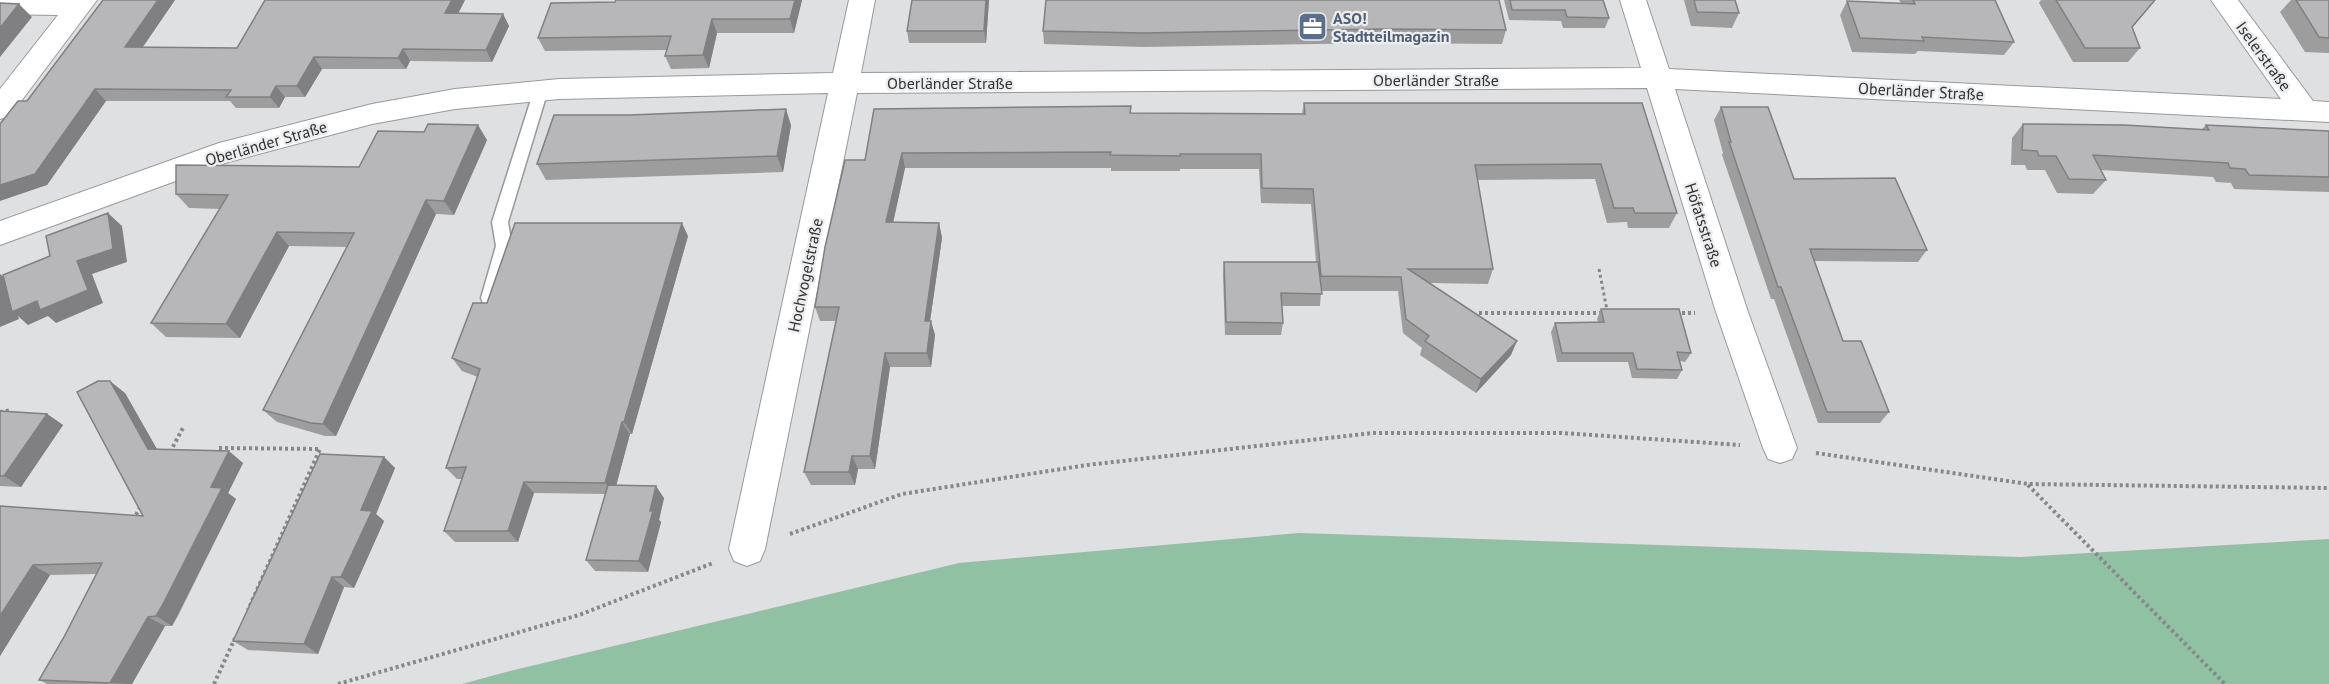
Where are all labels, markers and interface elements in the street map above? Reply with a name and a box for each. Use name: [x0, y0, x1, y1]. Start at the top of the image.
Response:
place label: ASO! Stadtteilmagazin: [1333, 8, 1449, 46]
office icon: ASO! Stadtteilmagazin: [1296, 11, 1328, 43]
street label: Iselerstraße: [2232, 17, 2296, 95]
street label: Oberländer Straße: [1373, 70, 1499, 90]
street label: Oberländer Straße: [887, 73, 1013, 93]
street label: Oberländer Straße: [1858, 78, 1984, 104]
street label: Oberländer Straße: [203, 116, 329, 170]
street label: Höfatsstraße: [1681, 180, 1727, 270]
street label: Hochvogelstraße: [783, 216, 827, 334]

